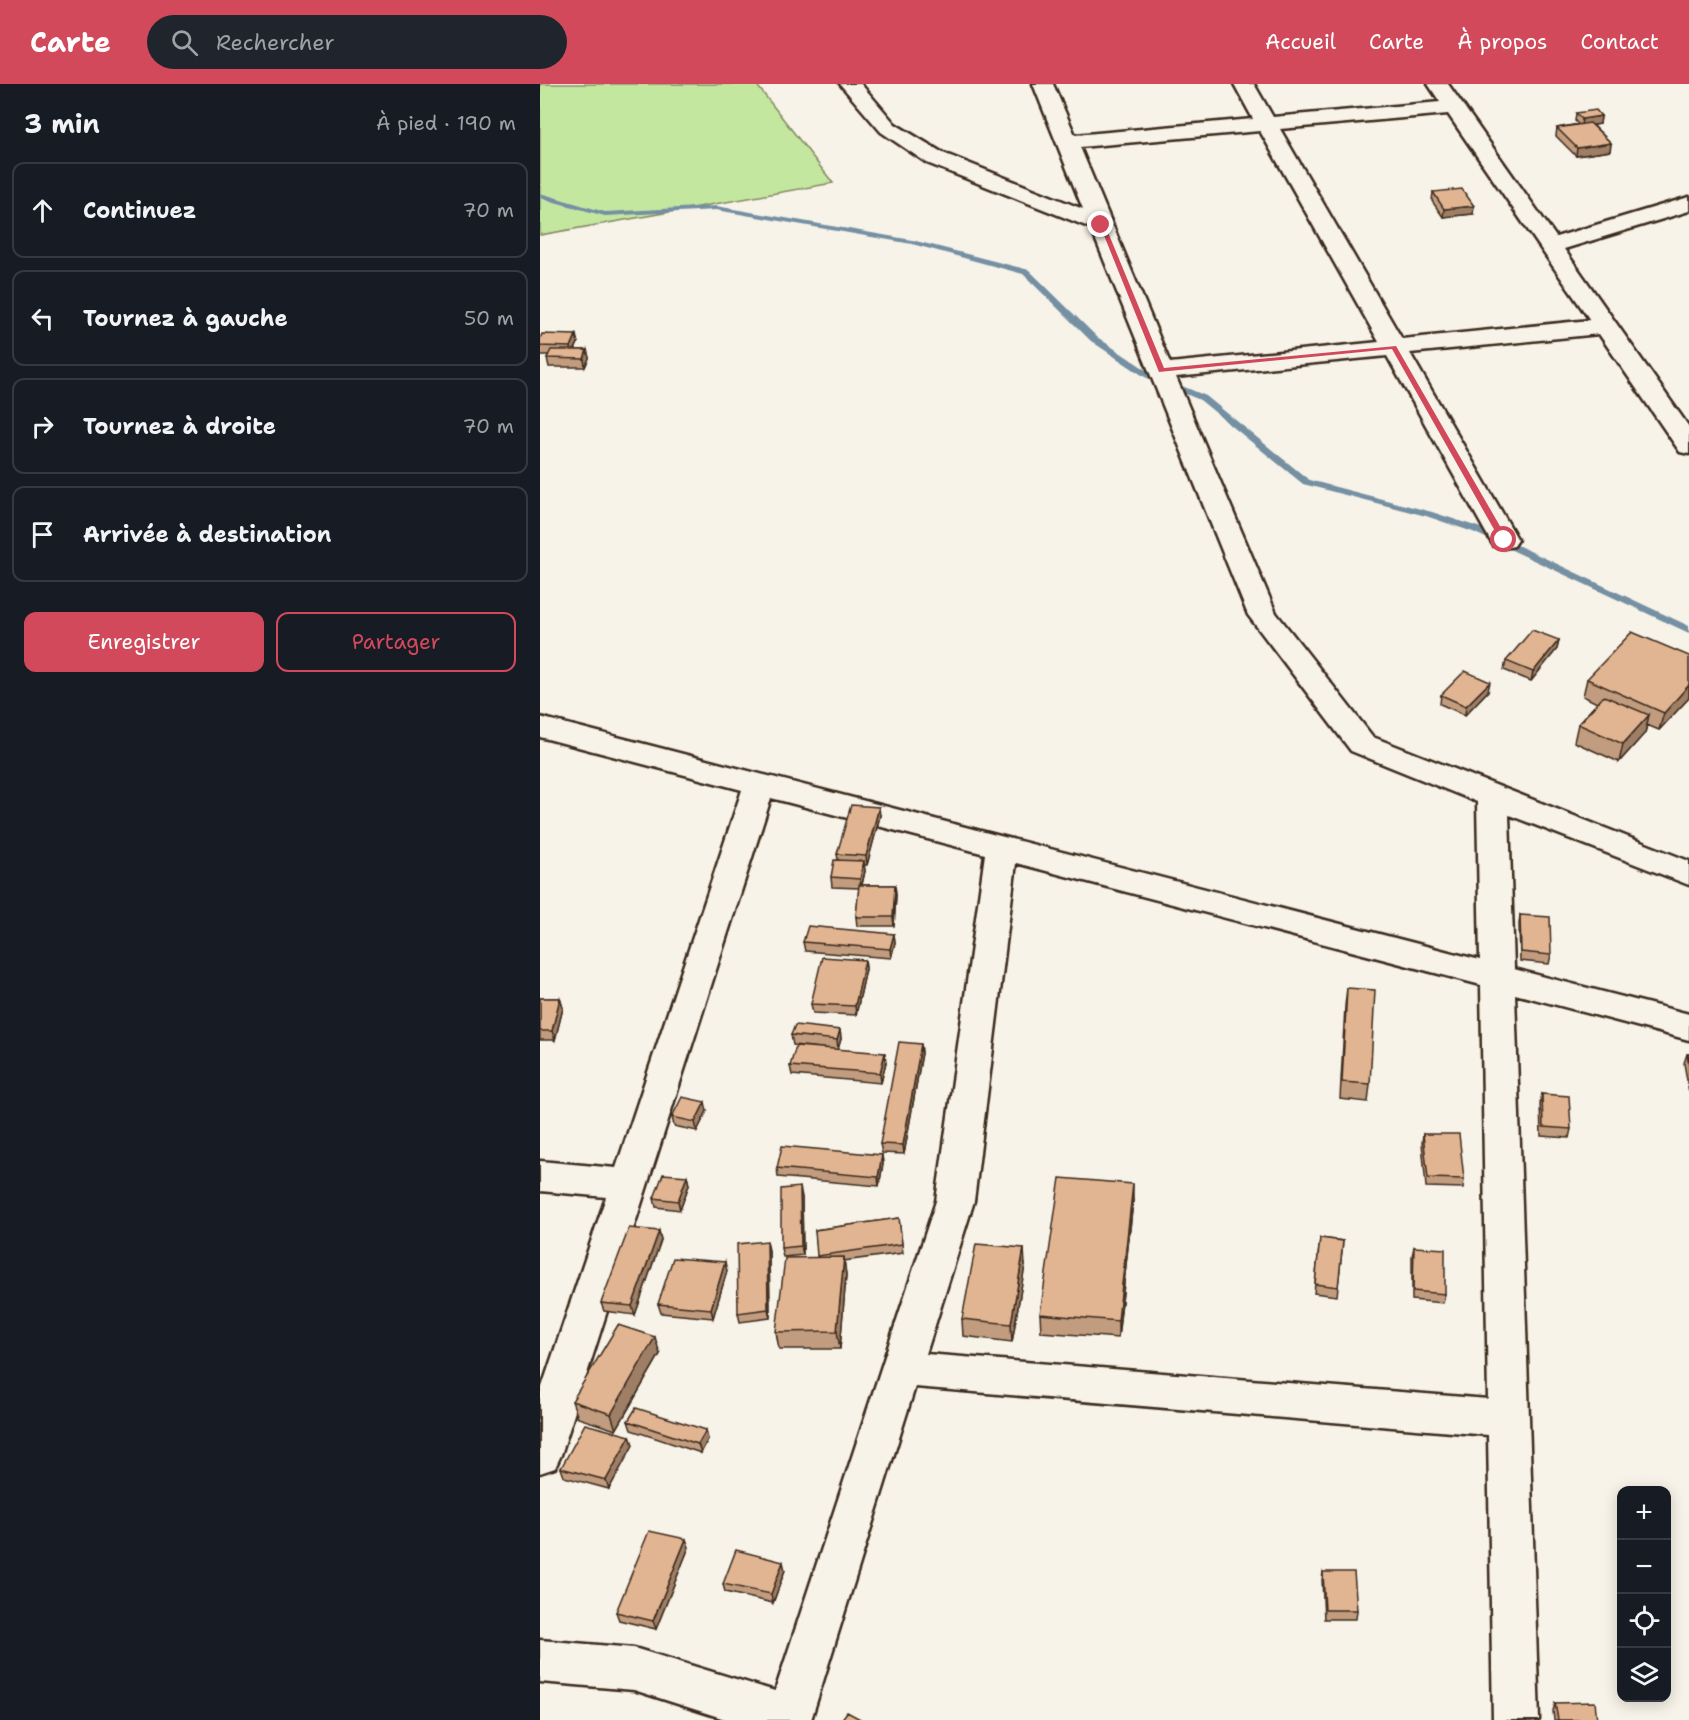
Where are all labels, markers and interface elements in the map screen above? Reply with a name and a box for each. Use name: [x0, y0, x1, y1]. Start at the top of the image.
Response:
search box: [147, 15, 567, 69]
text: Carte: [30, 23, 111, 61]
icon: search: [168, 26, 201, 59]
text: Rechercher: [216, 28, 335, 57]
text: Accueil: [1265, 28, 1336, 56]
text: Carte: [1369, 28, 1424, 56]
text: À propos: [1457, 28, 1547, 56]
text: Contact: [1580, 28, 1659, 56]
text: 3 min: [24, 106, 100, 141]
text: À pied · 190 m: [376, 110, 516, 136]
icon: ahead: [26, 194, 59, 227]
text: Continuez: [83, 196, 196, 225]
text: 70 m: [462, 197, 514, 223]
route end: [1087, 211, 1113, 237]
icon: left: [26, 302, 59, 335]
text: Tournez à gauche: [83, 304, 288, 333]
text: 50 m: [464, 305, 514, 331]
icon: right: [26, 410, 59, 443]
text: Tournez à droite: [83, 412, 276, 441]
text: 70 m: [462, 413, 514, 439]
icon: arrive: [26, 518, 59, 551]
text: Arrivée à destination: [83, 520, 331, 549]
route start: [1490, 526, 1516, 552]
button: Enregistrer: [24, 612, 264, 672]
button: Partager: [276, 612, 516, 672]
map controls: [1617, 1486, 1671, 1702]
button: +: [1617, 1486, 1671, 1540]
button: −: [1617, 1540, 1671, 1594]
button: locate: [1617, 1594, 1671, 1648]
button: layers: [1617, 1648, 1671, 1702]

